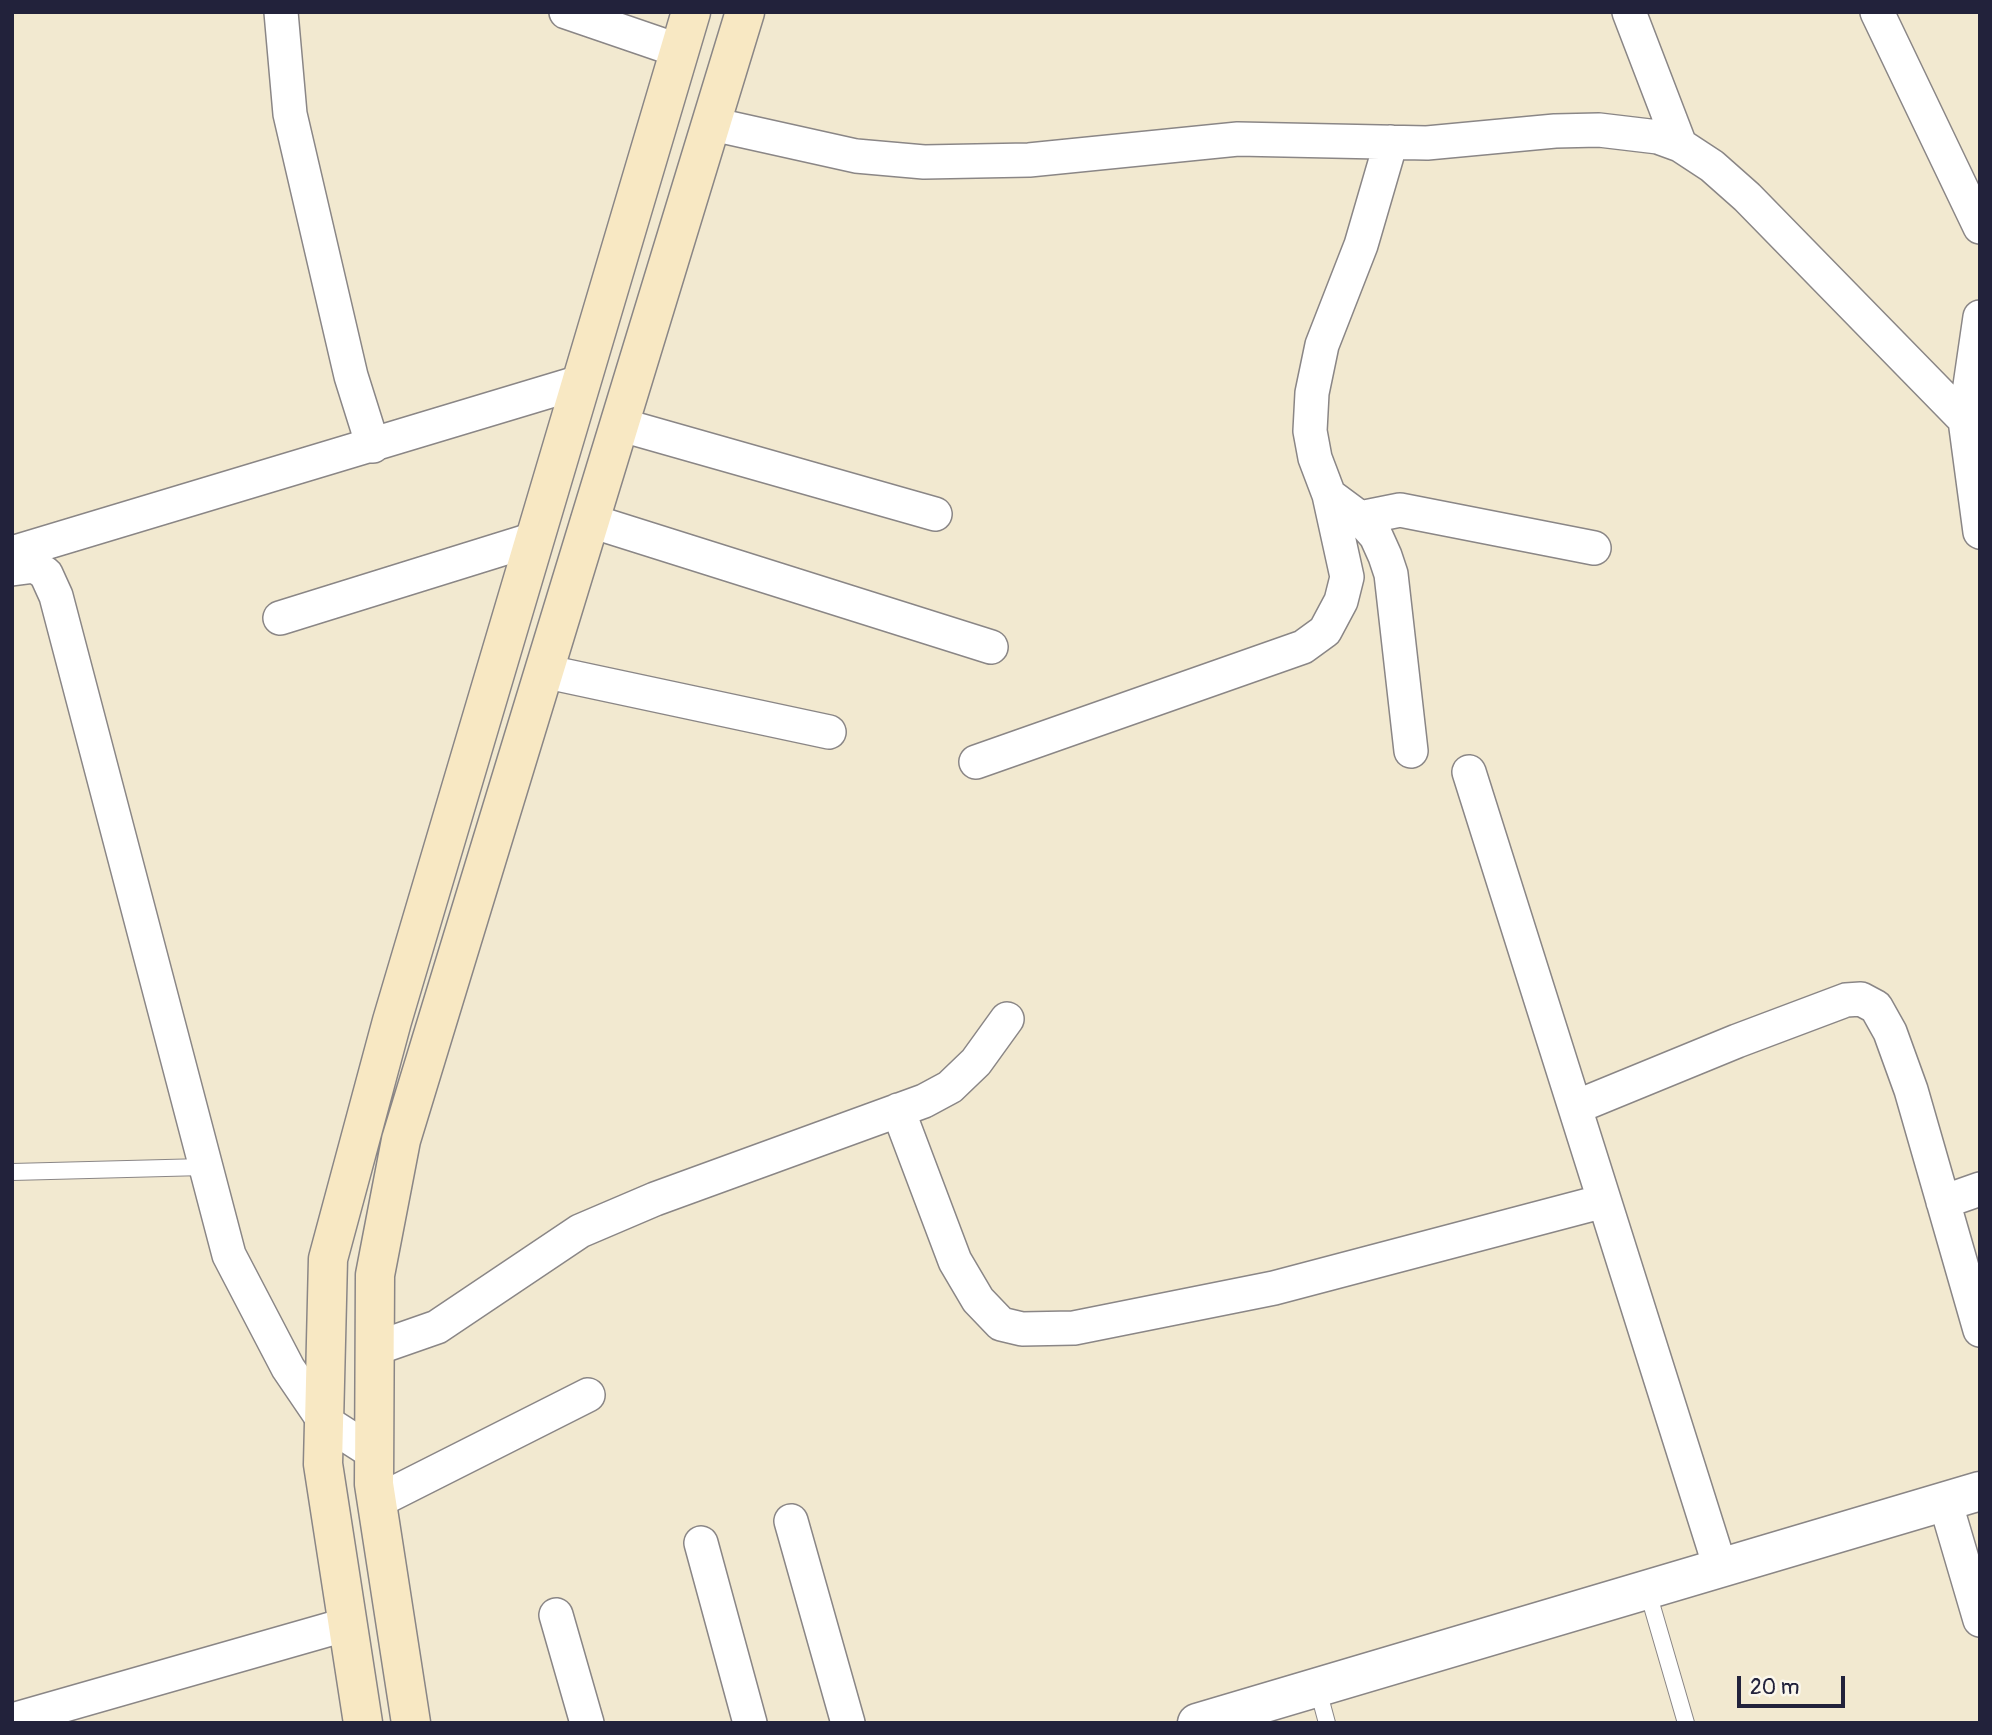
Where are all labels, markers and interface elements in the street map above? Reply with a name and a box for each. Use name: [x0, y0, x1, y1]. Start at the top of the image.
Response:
scale bar: [1740, 1662, 1848, 1706]
text: 20 m: [1750, 1674, 1799, 1701]

